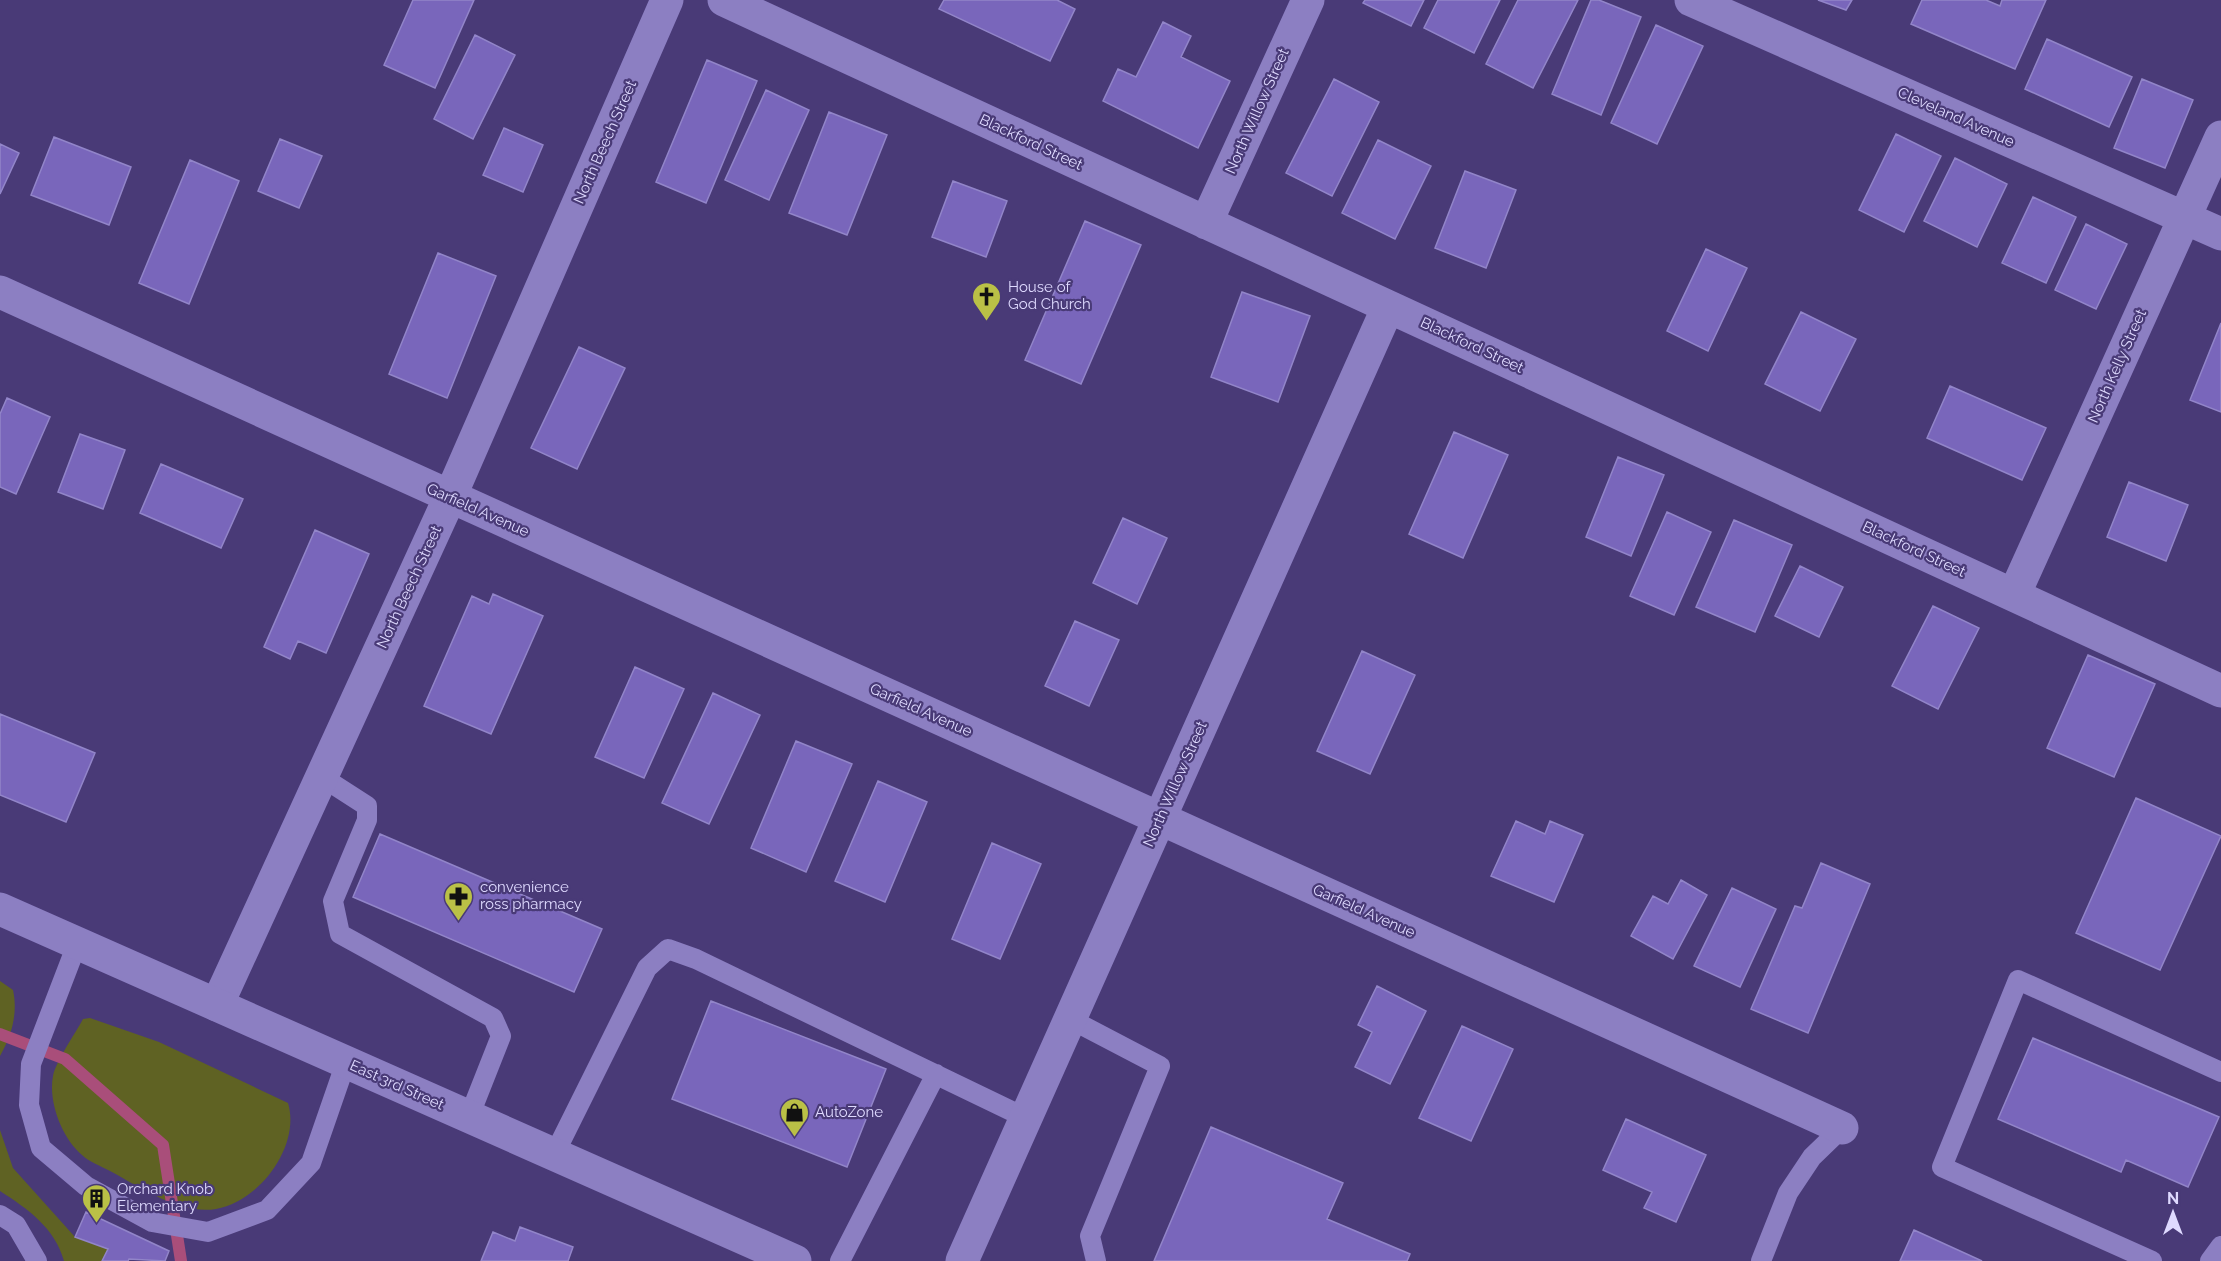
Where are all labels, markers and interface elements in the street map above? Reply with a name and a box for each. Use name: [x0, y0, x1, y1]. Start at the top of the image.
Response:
street label: North Willow Street: [1221, 45, 1293, 177]
street label: North Beech Street: [570, 77, 640, 207]
street label: Cleveland Avenue: [1895, 83, 2017, 151]
street label: Blackford Street: [977, 110, 1085, 174]
place label: House of God Church: [1008, 278, 1091, 313]
church icon: House of God Church: [971, 280, 1003, 322]
street label: North Kelly Street: [2084, 306, 2150, 426]
street label: Blackford Street: [1418, 313, 1526, 377]
street label: Garfield Avenue: [424, 479, 532, 541]
street label: Blackford Street: [1860, 517, 1968, 581]
street label: North Beech Street: [373, 523, 445, 651]
street label: Garfield Avenue: [867, 679, 975, 741]
street label: North Willow Street: [1139, 718, 1211, 850]
place label: convenience ross pharmacy: [480, 878, 582, 913]
pharmacy icon: convenience ross pharmacy: [443, 880, 475, 922]
street label: Garfield Avenue: [1310, 880, 1418, 942]
street label: East 3rd Street: [347, 1056, 447, 1114]
shop icon: AutoZone: [778, 1096, 810, 1138]
place label: AutoZone: [815, 1103, 883, 1121]
place label: Orchard Knob Elementary: [117, 1180, 213, 1215]
building icon: Orchard Knob Elementary: [80, 1182, 112, 1224]
north arrow: [2143, 1183, 2203, 1243]
text: N: [2167, 1189, 2179, 1208]

